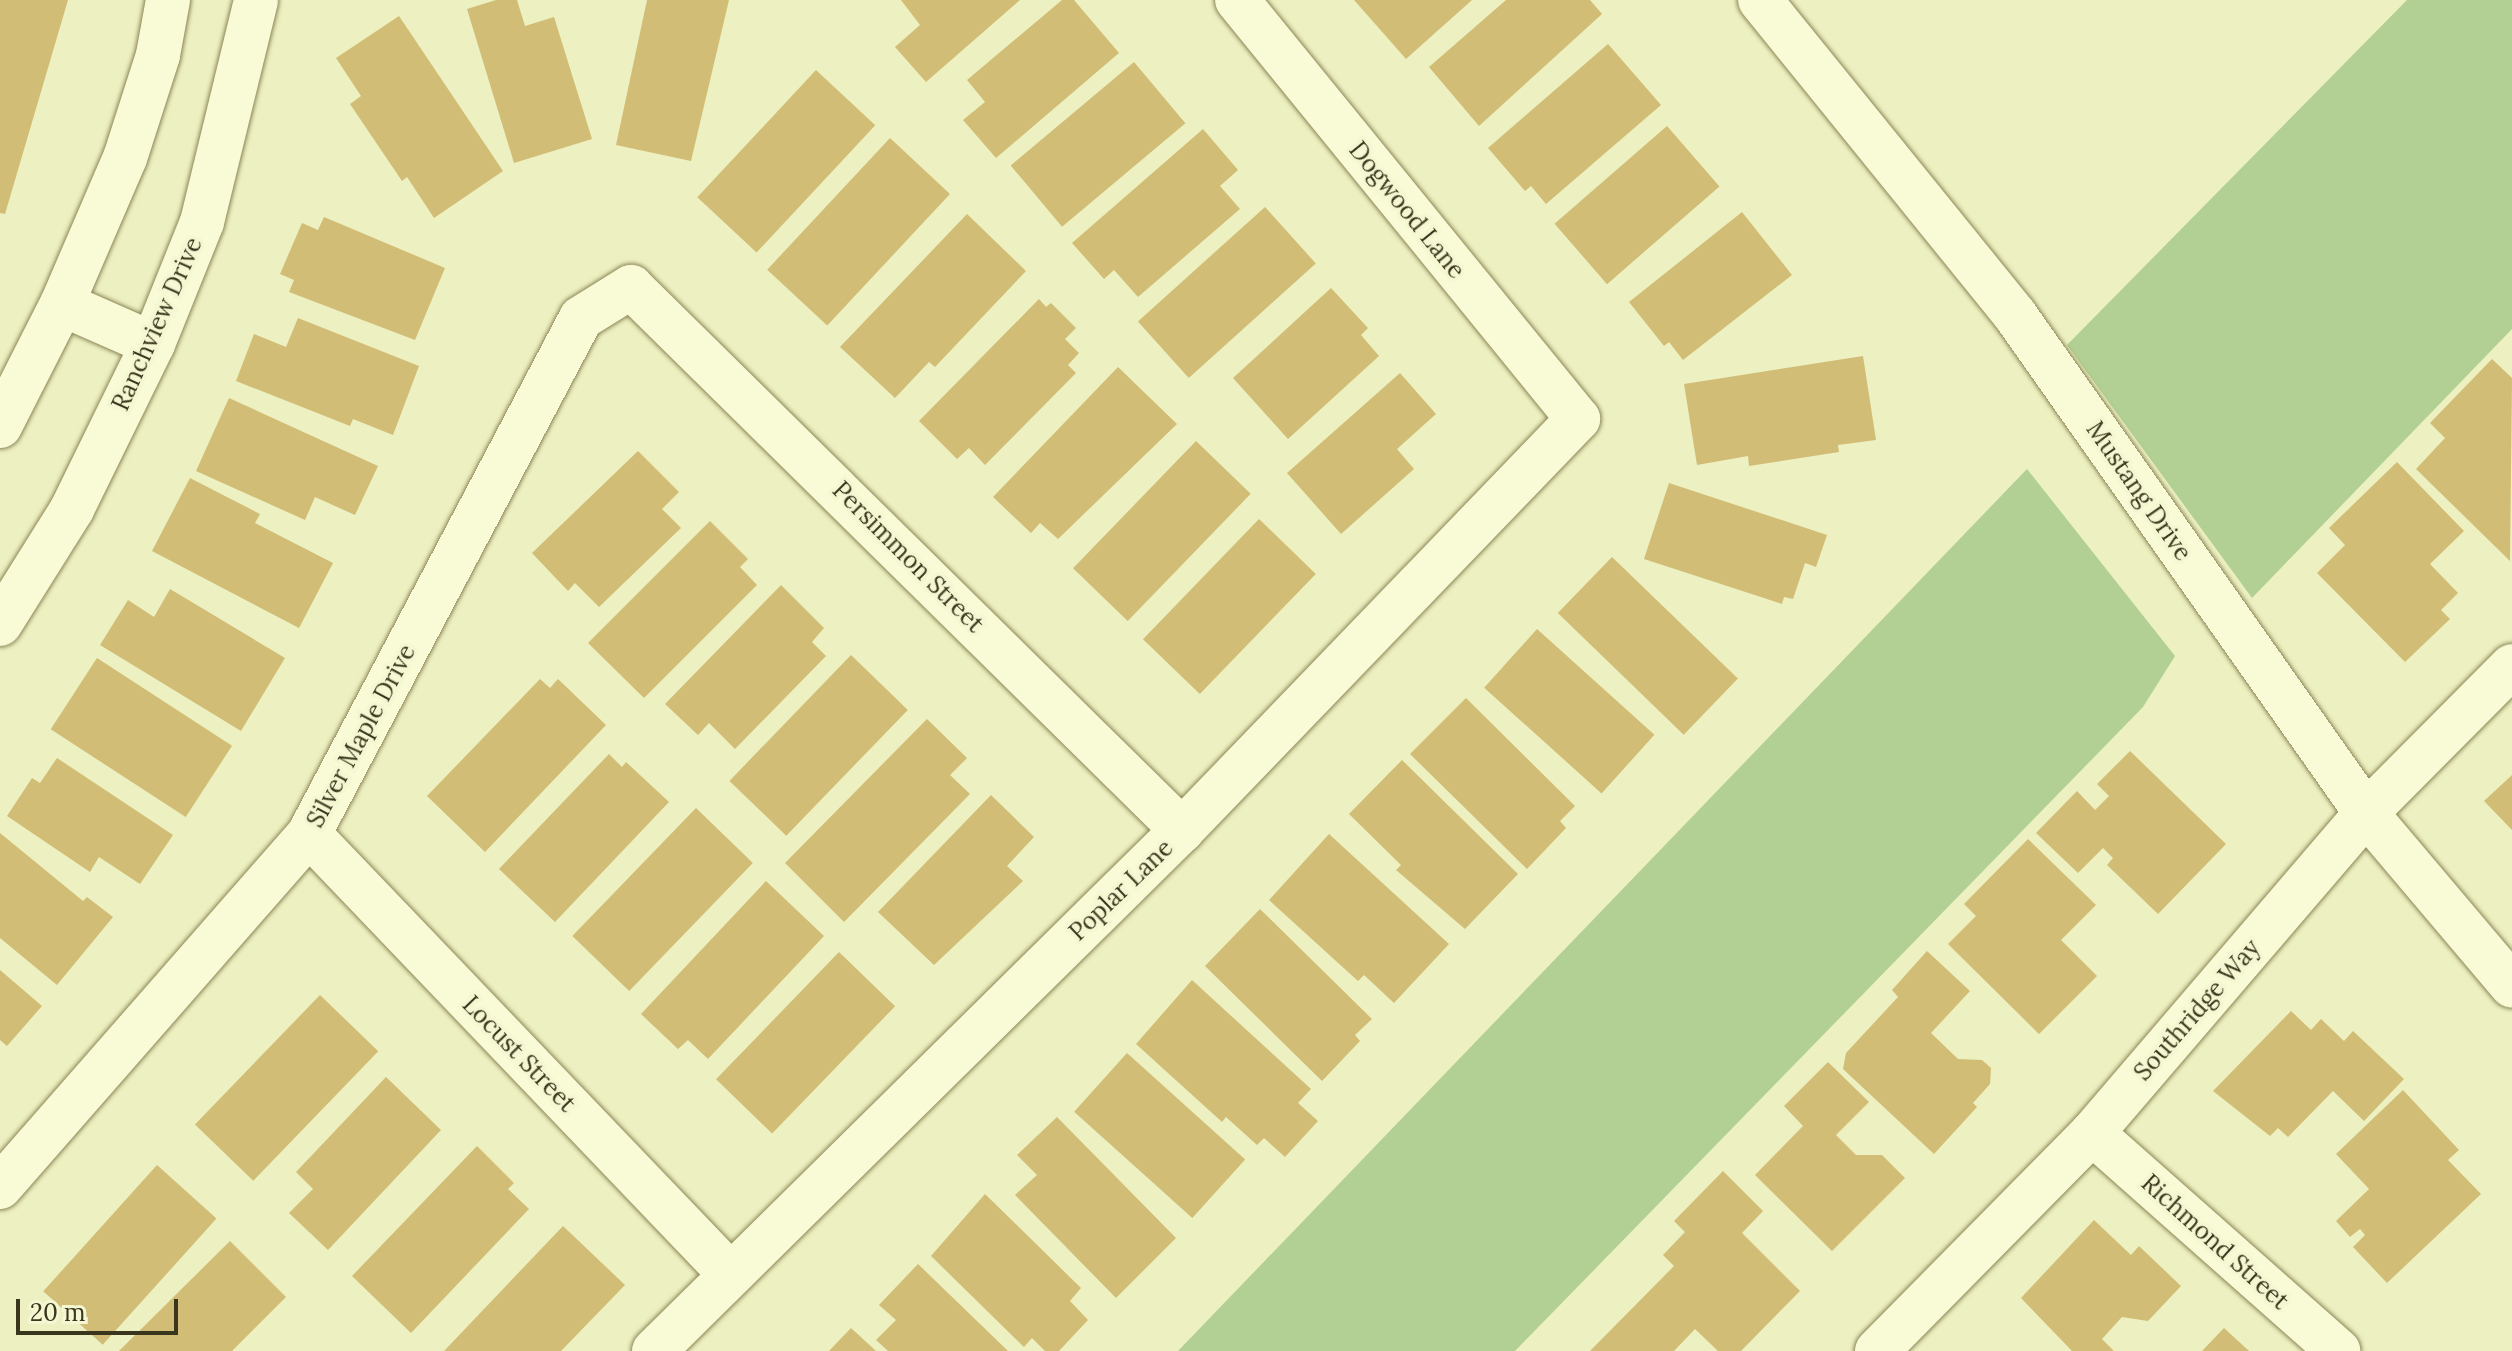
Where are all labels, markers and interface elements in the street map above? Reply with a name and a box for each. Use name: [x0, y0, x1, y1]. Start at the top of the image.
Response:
street label: Dogwood Lane: [1343, 136, 1471, 284]
street label: Ranchview Drive: [106, 233, 208, 415]
street label: Mustang Drive: [2080, 416, 2198, 566]
street label: Persimmon Street: [827, 476, 989, 638]
street label: Silver Maple Drive: [301, 640, 421, 832]
street label: Poplar Lane: [1063, 834, 1179, 946]
street label: Southridge Way: [2128, 934, 2266, 1086]
street label: Locust Street: [457, 990, 581, 1118]
street label: Richmond Street: [2136, 1168, 2294, 1316]
scale bar: [20, 1283, 182, 1333]
text: 20 m: [30, 1297, 86, 1328]

